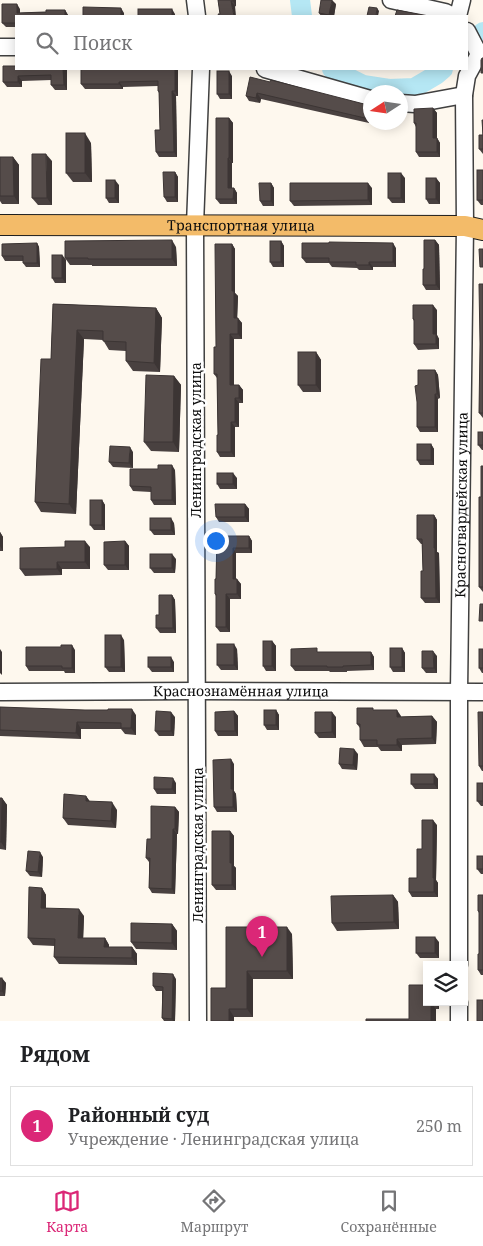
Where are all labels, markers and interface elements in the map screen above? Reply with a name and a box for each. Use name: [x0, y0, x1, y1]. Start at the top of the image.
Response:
search box: [15, 15, 468, 70]
icon: search: [33, 29, 61, 57]
text: Поиск: [73, 30, 132, 56]
north arrow: [363, 85, 408, 130]
street label: Транспортная улица: [167, 215, 315, 235]
street label: Ленинградская улица: [186, 362, 205, 518]
street label: Красногвардейская улица: [450, 412, 472, 598]
your location: [203, 528, 229, 554]
street label: Краснознамённая улица: [153, 681, 329, 700]
street label: Ленинградская улица: [188, 767, 207, 923]
pin: 1: [246, 916, 278, 957]
map controls: [423, 961, 468, 1006]
button: layers: [423, 961, 468, 1006]
text: Рядом: [20, 1040, 90, 1068]
text: Районный суд: [68, 1102, 209, 1128]
text: 1: [32, 1115, 42, 1137]
text: 250 m: [416, 1115, 462, 1137]
text: Учреждение · Ленинградская улица: [68, 1128, 359, 1150]
tab: Карта: [46, 1187, 88, 1236]
tab: Маршрут: [181, 1187, 248, 1236]
tab: Сохранённые: [341, 1187, 437, 1236]

